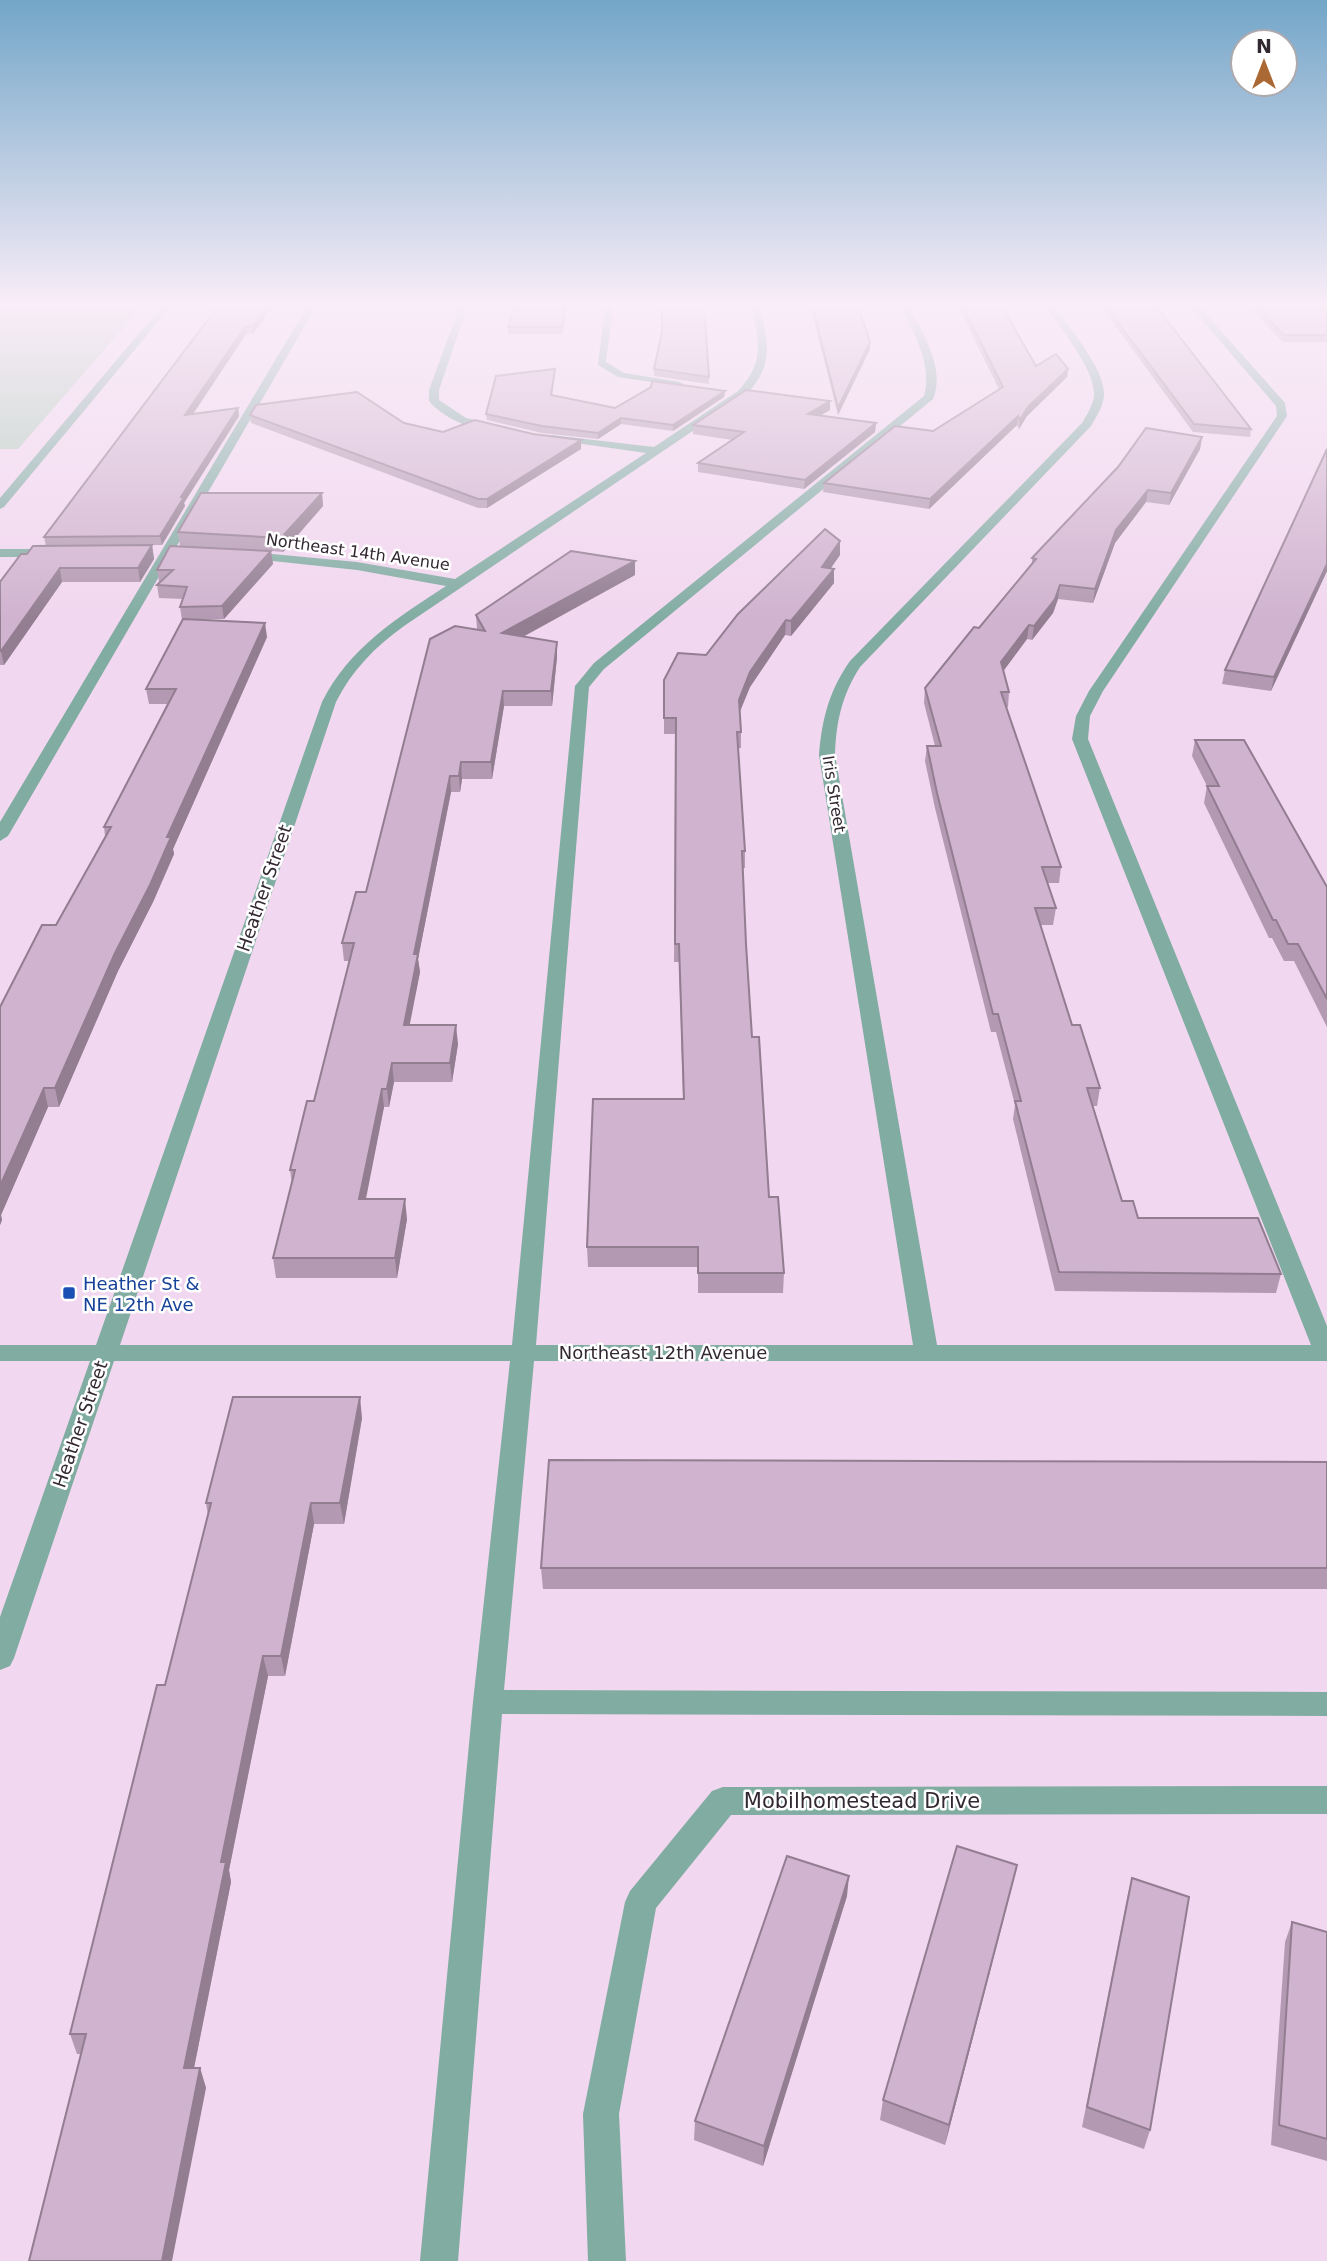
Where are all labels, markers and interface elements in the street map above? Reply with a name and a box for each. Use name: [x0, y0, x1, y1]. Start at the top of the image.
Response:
north arrow: [1229, 28, 1299, 98]
text: N: [1256, 35, 1272, 57]
street label: Northeast 14th Avenue: [265, 530, 451, 574]
street label: Iris Street: [819, 754, 849, 834]
street label: Heather Street: [232, 822, 296, 954]
place label: Heather St & NE 12th Ave: [83, 1273, 200, 1315]
marker: Heather St & NE 12th Ave: [61, 1285, 77, 1301]
street label: Northeast 12th Avenue: [559, 1342, 767, 1363]
street label: Heather Street: [48, 1358, 112, 1490]
street label: Mobilhomestead Drive: [744, 1789, 980, 1813]

